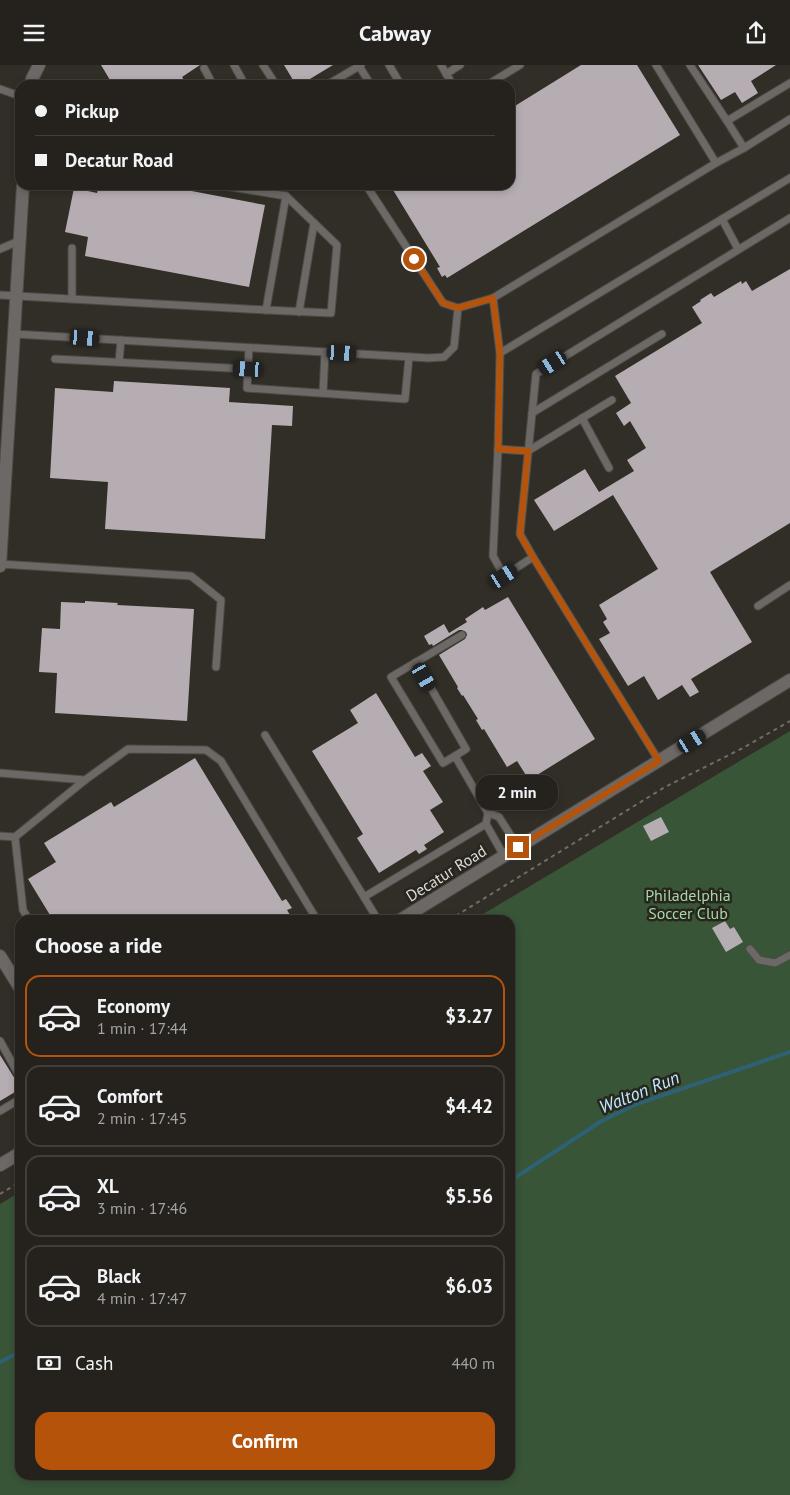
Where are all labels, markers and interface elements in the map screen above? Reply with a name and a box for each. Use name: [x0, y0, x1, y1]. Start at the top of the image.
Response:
icon: menu: [20, 19, 48, 47]
text: Cabway: [359, 19, 431, 47]
icon: share: [742, 19, 770, 47]
text: Pickup: [65, 99, 119, 123]
text: Decatur Road: [65, 148, 173, 172]
route start: [403, 248, 425, 270]
car: [69, 329, 100, 347]
car: [326, 345, 357, 361]
car: [536, 349, 569, 377]
car: [232, 361, 263, 377]
car: [487, 562, 520, 590]
car: [410, 660, 437, 694]
car: [675, 727, 708, 755]
callout: 2 min: [477, 775, 559, 809]
text: 2 min: [497, 782, 537, 802]
route end: [507, 836, 529, 858]
street label: Decatur Road: [402, 840, 490, 906]
park label: Philadelphia Soccer Club: [645, 885, 731, 923]
text: Choose a ride: [35, 931, 162, 959]
icon: car: [37, 994, 82, 1039]
text: Economy: [97, 994, 170, 1018]
text: $3.27: [445, 1004, 493, 1028]
text: 1 min · 17:44: [97, 1018, 187, 1038]
water label: Walton Run: [596, 1066, 682, 1118]
icon: car: [37, 1084, 82, 1129]
text: Comfort: [97, 1084, 163, 1108]
text: $4.42: [445, 1094, 493, 1118]
text: 2 min · 17:45: [97, 1108, 187, 1128]
icon: car: [37, 1174, 82, 1219]
text: XL: [97, 1174, 119, 1198]
text: $5.56: [445, 1184, 493, 1208]
text: 3 min · 17:46: [97, 1198, 187, 1218]
icon: car: [37, 1264, 82, 1309]
text: Black: [97, 1264, 141, 1288]
text: $6.03: [445, 1274, 493, 1298]
text: 4 min · 17:47: [97, 1288, 187, 1308]
icon: cash: [35, 1349, 63, 1377]
text: Cash: [75, 1351, 113, 1375]
text: 440 m: [452, 1353, 495, 1373]
button: Confirm: [35, 1412, 495, 1470]

